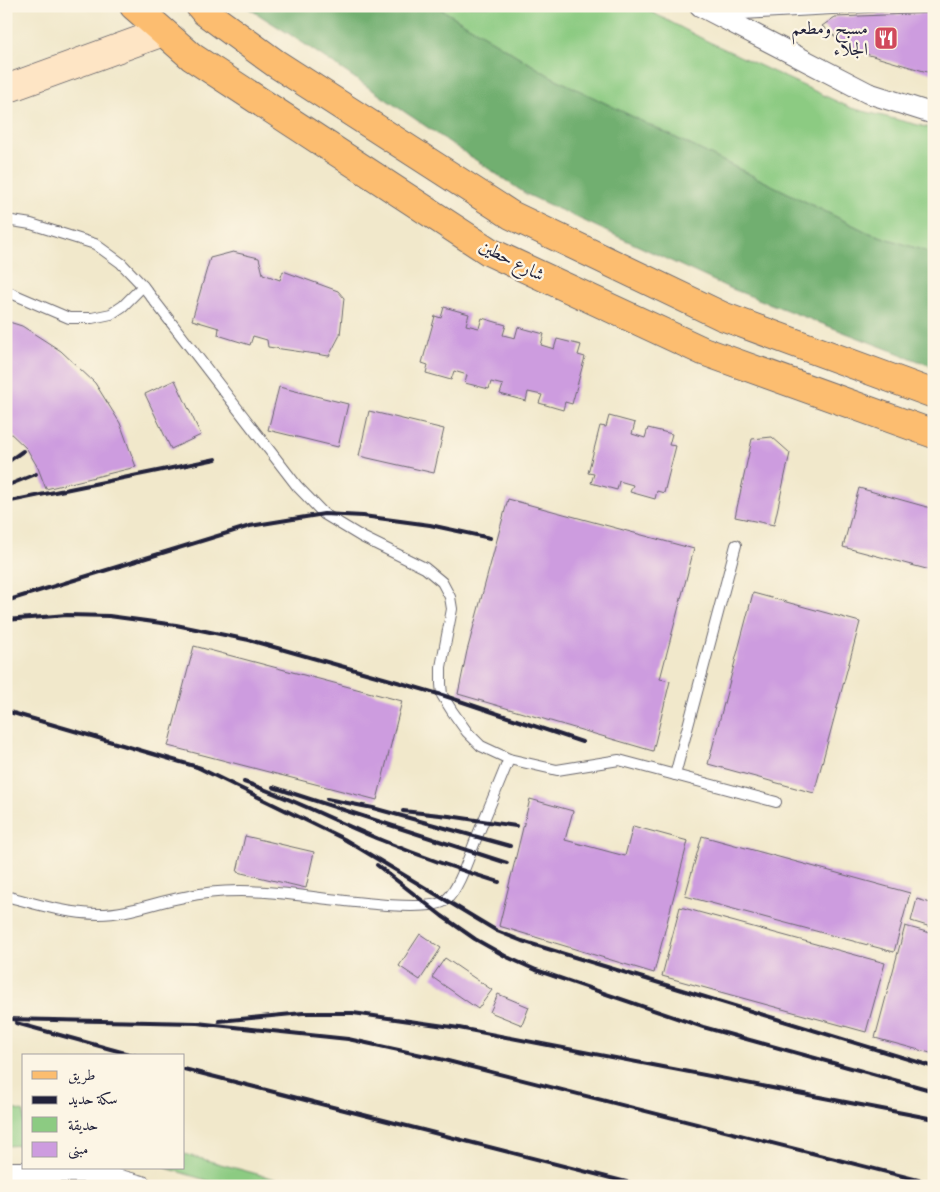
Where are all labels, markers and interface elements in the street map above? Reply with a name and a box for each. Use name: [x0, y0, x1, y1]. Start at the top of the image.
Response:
place label: مسبح ومطعم الجلاء: [791, 16, 868, 61]
restaurant icon: مسبح ومطعم الجلاء: [873, 25, 899, 51]
street label: شارع حطين: [474, 233, 549, 289]
legend: [22, 1054, 185, 1170]
text: طريق: [68, 1065, 95, 1085]
text: سكة حديد: [68, 1089, 117, 1109]
text: حديقة: [68, 1115, 98, 1135]
text: مبنى: [68, 1139, 88, 1160]

